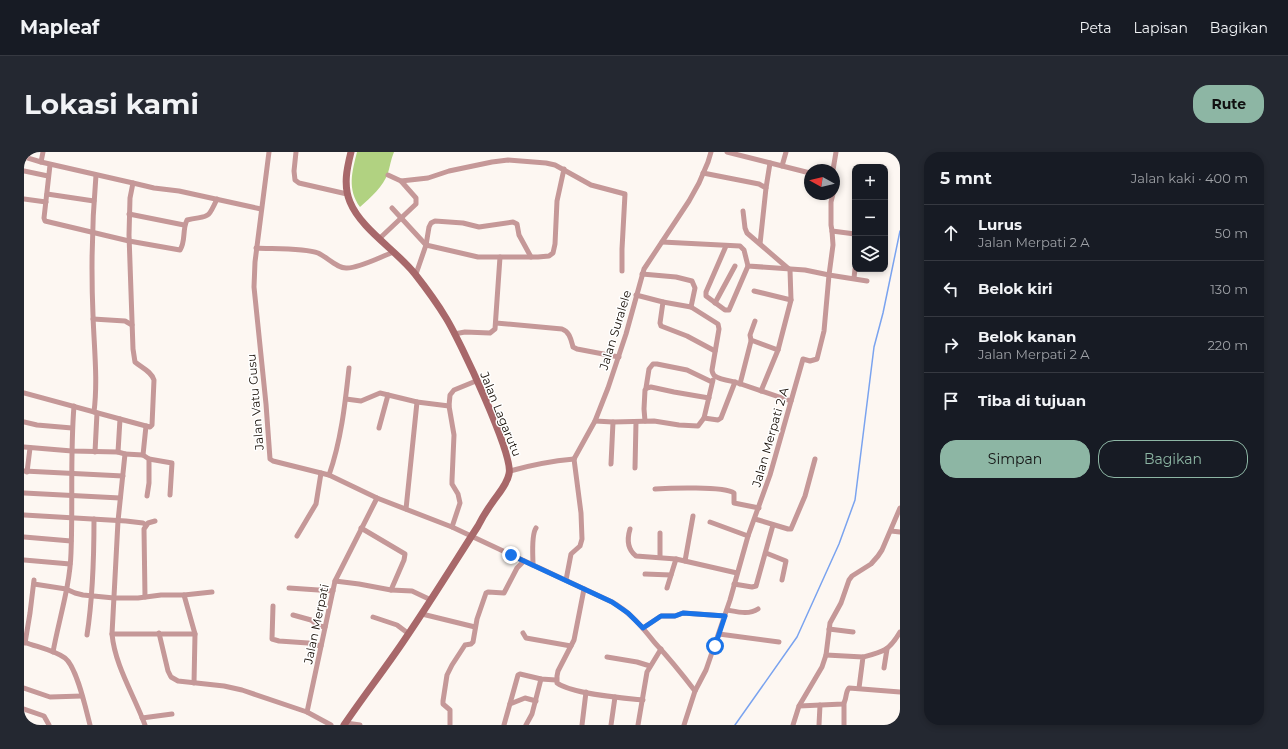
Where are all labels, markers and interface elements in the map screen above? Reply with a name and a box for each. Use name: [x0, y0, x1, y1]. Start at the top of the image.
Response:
text: Mapleaf: [20, 16, 99, 39]
text: Peta: [1080, 19, 1112, 37]
text: Lapisan: [1134, 19, 1188, 37]
text: Bagikan: [1210, 19, 1268, 37]
button: Rute: [1193, 85, 1264, 123]
text: Lokasi kami: [24, 87, 199, 121]
north arrow: [804, 164, 840, 200]
map controls: [852, 164, 888, 272]
button: +: [852, 164, 888, 200]
text: 5 mnt: [940, 168, 992, 188]
text: Jalan kaki · 400 m: [1131, 170, 1248, 186]
button: −: [852, 200, 888, 236]
text: Lurus: [978, 215, 1022, 234]
icon: ahead: [940, 222, 962, 244]
text: 50 m: [1215, 225, 1248, 241]
text: Jalan Merpati 2 A: [978, 234, 1090, 250]
button: layers: [852, 236, 888, 272]
icon: left: [940, 278, 962, 300]
text: Belok kiri: [978, 279, 1053, 298]
text: 130 m: [1210, 281, 1248, 297]
street label: Jalan Suralele: [595, 288, 634, 373]
text: Belok kanan: [978, 327, 1076, 346]
icon: right: [940, 334, 962, 356]
text: 220 m: [1207, 337, 1248, 353]
text: Jalan Merpati 2 A: [978, 346, 1090, 362]
street label: Jalan Vatu Gusu: [243, 353, 267, 452]
street label: Jalan Lagarutu: [477, 369, 525, 458]
street label: Jalan Merpati 2 A: [748, 385, 792, 490]
icon: arrive: [940, 390, 962, 412]
text: Tiba di tujuan: [978, 391, 1086, 410]
button: Simpan: [940, 440, 1090, 478]
button: Bagikan: [1098, 440, 1248, 478]
route end: [502, 546, 520, 564]
street label: Jalan Merpati: [300, 583, 332, 666]
route start: [706, 637, 724, 655]

